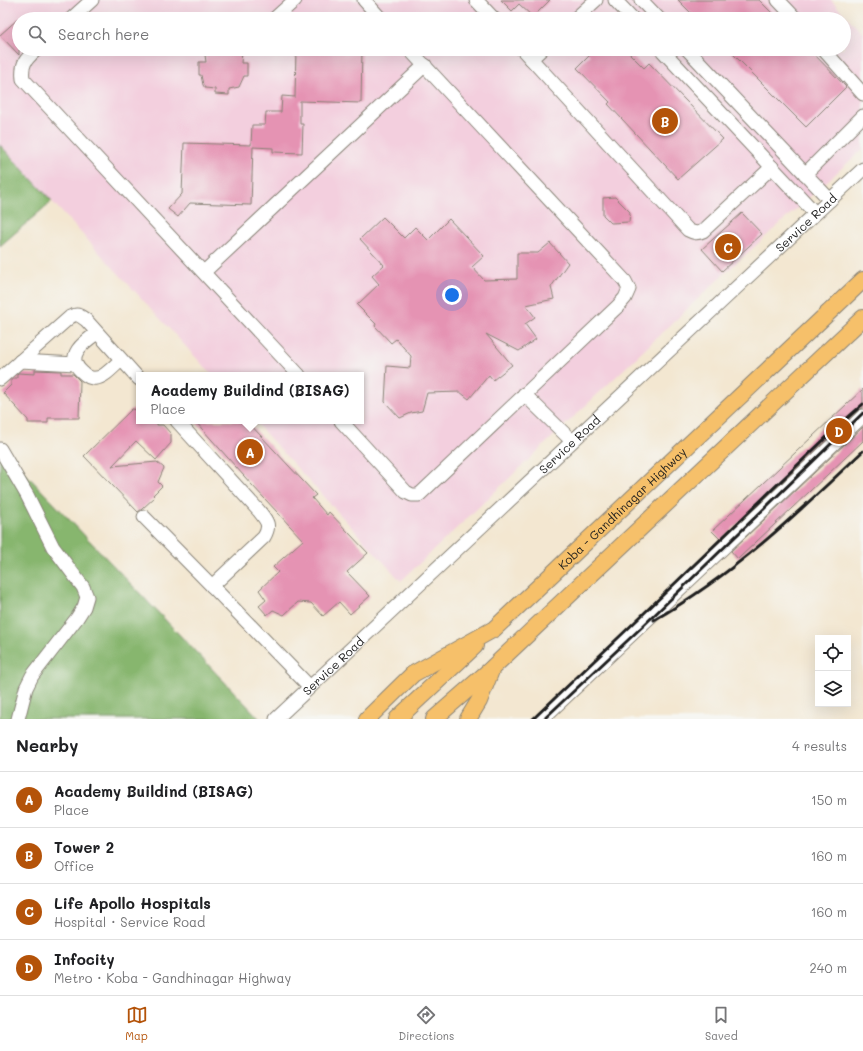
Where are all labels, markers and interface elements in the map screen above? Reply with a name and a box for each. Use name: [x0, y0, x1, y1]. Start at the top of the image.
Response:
search box: [12, 12, 851, 56]
icon: search: [26, 23, 48, 45]
text: Search here: [58, 24, 149, 44]
pin: B: [652, 106, 678, 136]
street label: Service Road: [772, 190, 840, 255]
pin: C: [715, 232, 741, 262]
your location: [442, 285, 462, 305]
popup: [136, 372, 364, 424]
text: Academy Buildind (BISAG): [151, 380, 349, 400]
text: Place: [151, 400, 186, 417]
street label: Service Road: [535, 411, 604, 477]
pin: D: [826, 416, 852, 446]
pin: A: [237, 437, 263, 467]
street label: Koba - Gandhinagar Highway: [554, 444, 689, 573]
street label: Service Road: [299, 633, 367, 698]
map controls: [815, 635, 851, 707]
button: locate: [815, 635, 851, 671]
button: layers: [815, 671, 851, 707]
text: Nearby: [16, 734, 78, 756]
text: 4 results: [792, 737, 847, 754]
text: Academy Buildind (BISAG): [54, 781, 253, 801]
text: A: [24, 791, 34, 808]
text: 150 m: [811, 791, 847, 808]
text: Place: [54, 801, 89, 818]
text: Tower 2: [54, 837, 114, 857]
text: B: [25, 847, 33, 864]
text: 160 m: [811, 847, 847, 864]
text: Office: [54, 857, 94, 874]
text: Life Apollo Hospitals: [54, 893, 211, 913]
text: C: [24, 903, 34, 920]
text: 160 m: [811, 903, 847, 920]
text: Hospital · Service Road: [54, 913, 205, 930]
text: Infocity: [54, 949, 115, 969]
text: D: [24, 959, 34, 976]
text: 240 m: [810, 959, 847, 976]
text: Metro · Koba - Gandhinagar Highway: [54, 969, 291, 986]
tab: Map: [125, 1004, 148, 1043]
tab: Directions: [398, 1004, 454, 1043]
tab: Saved: [705, 1004, 738, 1043]

